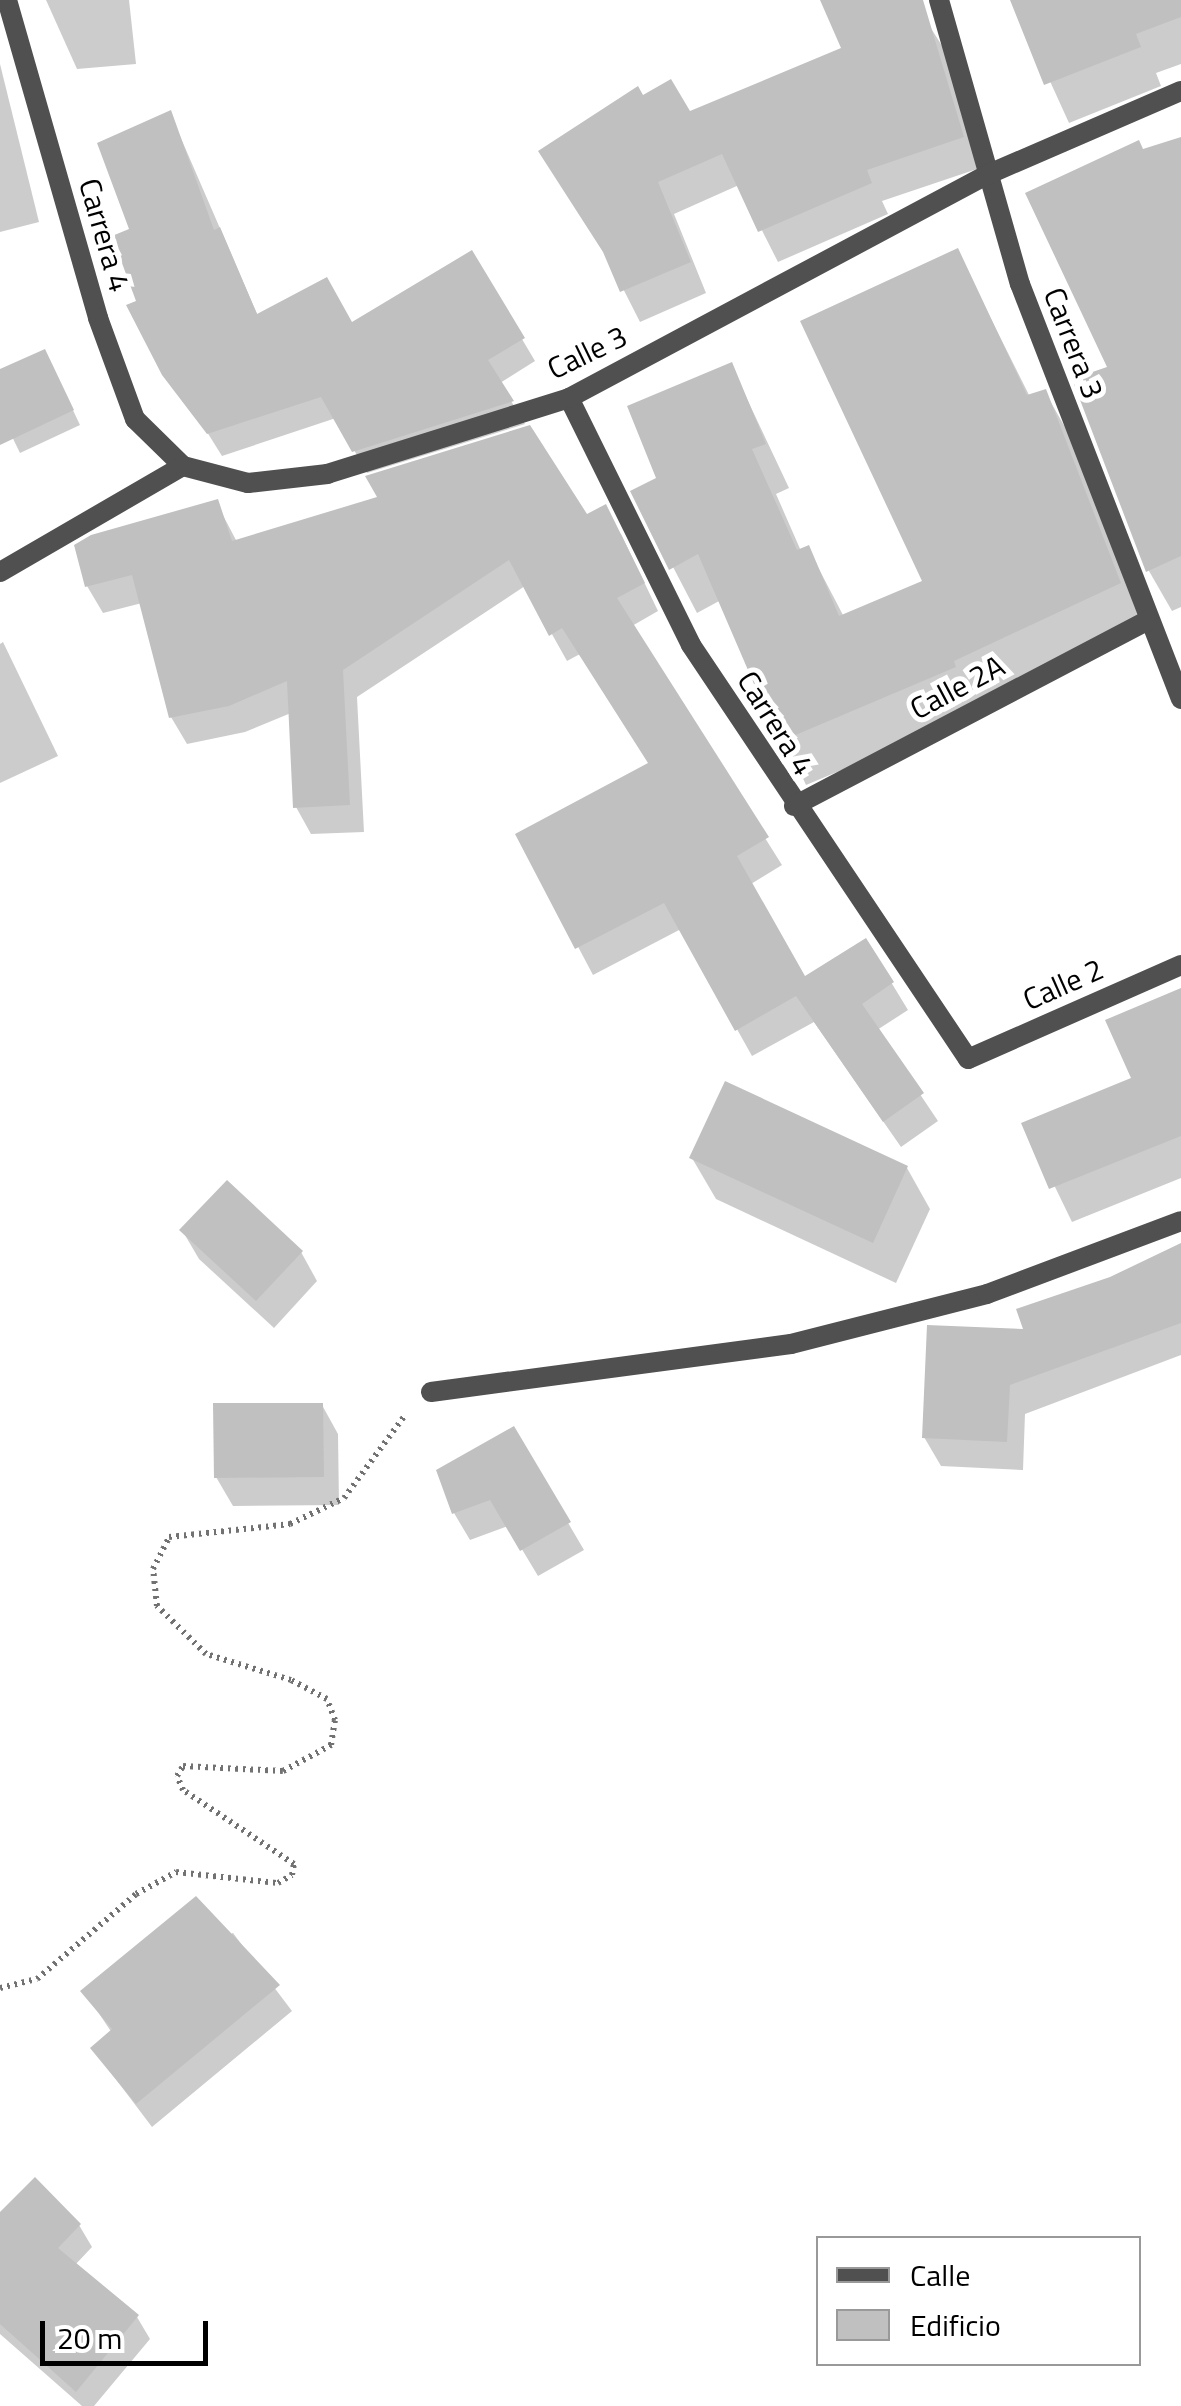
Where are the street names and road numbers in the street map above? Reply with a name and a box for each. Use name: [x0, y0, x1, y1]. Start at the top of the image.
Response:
street label: Carrera 4: [72, 174, 138, 296]
street label: Carrera 3: [1036, 283, 1112, 403]
street label: Calle 3: [541, 317, 633, 387]
street label: Calle 2A: [904, 647, 1010, 727]
street label: Carrera 4: [730, 664, 822, 782]
street label: Calle 2: [1017, 951, 1109, 1017]

